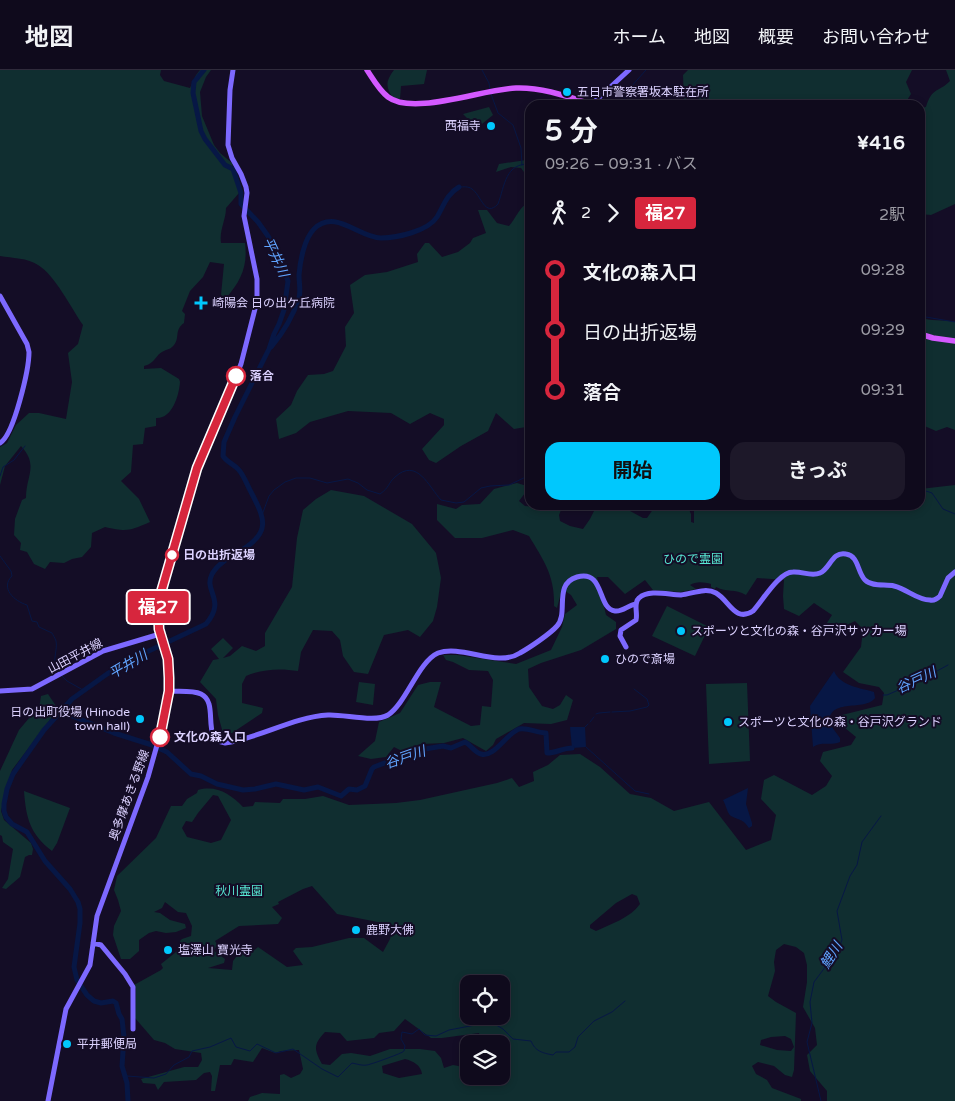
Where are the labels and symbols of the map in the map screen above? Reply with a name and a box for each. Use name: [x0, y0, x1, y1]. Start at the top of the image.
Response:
place label: 五日市警察署坂本駐在所: [577, 85, 709, 99]
marker: 五日市警察署坂本駐在所: [561, 86, 573, 98]
place label: 西福寺: [445, 119, 481, 133]
marker: 西福寺: [485, 120, 497, 132]
water label: 平井川: [259, 235, 293, 282]
marker: 崎陽会 日の出ケ丘病院: [194, 296, 208, 310]
place label: 崎陽会 日の出ケ丘病院: [212, 296, 335, 310]
marker: 落合: [226, 366, 246, 386]
place label: 落合: [250, 369, 274, 383]
marker: 日の出折返場: [165, 548, 179, 562]
place label: 日の出折返場: [183, 548, 255, 562]
park label: ひので霊園: [663, 552, 723, 566]
line badge: 福27: [129, 591, 187, 623]
place label: スポーツと文化の森・谷戸沢サッカー場: [691, 624, 907, 638]
marker: スポーツと文化の森・谷戸沢サッカー場: [675, 625, 687, 637]
street label: 山田平井線: [45, 636, 105, 676]
water label: 平井川: [106, 645, 152, 683]
place label: ひので斎場: [615, 652, 675, 666]
marker: ひので斎場: [599, 653, 611, 665]
water label: 谷戸川: [894, 663, 941, 697]
place label: 日の出町役場 (Hinode town hall): [10, 705, 130, 733]
marker: 日の出町役場 (Hinode town hall): [134, 713, 146, 725]
place label: スポーツと文化の森・谷戸沢グランド: [738, 715, 942, 729]
marker: スポーツと文化の森・谷戸沢グランド: [722, 716, 734, 728]
marker: 文化の森入口: [150, 727, 170, 747]
place label: 文化の森入口: [174, 730, 246, 744]
water label: 谷戸川: [383, 742, 430, 772]
street label: 奥多摩あきる野線: [106, 748, 152, 842]
park label: 秋川霊園: [215, 884, 263, 898]
place label: 鹿野大佛: [366, 923, 414, 937]
marker: 鹿野大佛: [350, 924, 362, 936]
water label: 鯉川: [817, 937, 847, 972]
place label: 塩澤山 寶光寺: [178, 943, 253, 957]
marker: 塩澤山 寶光寺: [162, 944, 174, 956]
place label: 平井郵便局: [77, 1037, 137, 1051]
marker: 平井郵便局: [61, 1038, 73, 1050]

